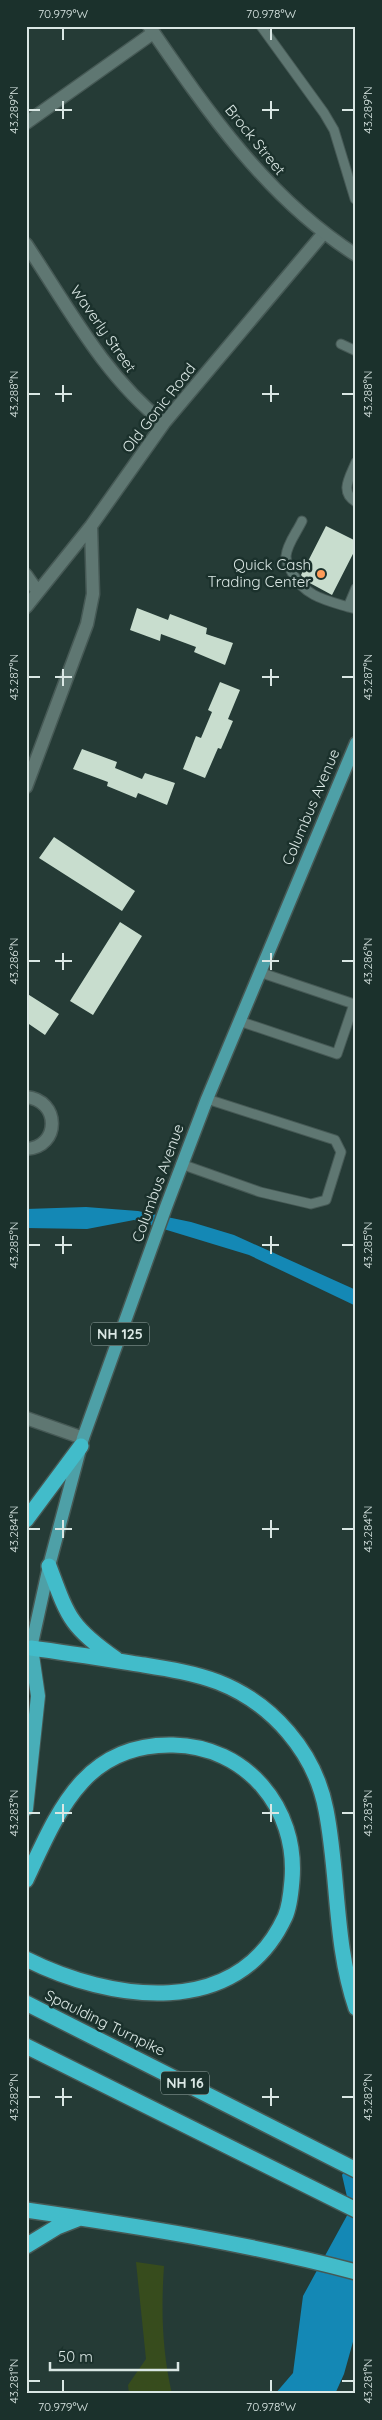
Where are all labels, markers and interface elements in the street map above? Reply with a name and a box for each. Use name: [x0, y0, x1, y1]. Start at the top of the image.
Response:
text: 70.979°W: [38, 6, 89, 21]
text: 70.978°W: [246, 6, 296, 21]
text: 43.289°N: [6, 86, 21, 134]
text: 43.289°N: [360, 86, 375, 134]
street label: Brock Street: [221, 101, 290, 179]
street label: Waverly Street: [66, 281, 141, 376]
street label: Old Gonic Road: [118, 359, 199, 456]
text: 43.288°N: [6, 370, 21, 418]
text: 43.288°N: [360, 370, 375, 418]
place label: Quick Cash Trading Center: [208, 555, 311, 591]
marker: Quick Cash Trading Center: [315, 568, 327, 580]
text: 43.287°N: [6, 654, 21, 700]
text: 43.287°N: [360, 654, 375, 700]
street label: Columbus Avenue: [277, 746, 344, 868]
text: 43.286°N: [6, 937, 21, 985]
text: 43.286°N: [360, 937, 375, 985]
street label: Columbus Avenue: [127, 1121, 188, 1245]
text: 43.285°N: [6, 1221, 21, 1269]
text: 43.285°N: [360, 1221, 375, 1269]
road number: NH 125: [91, 1322, 149, 1346]
text: 43.284°N: [6, 1506, 21, 1552]
text: 43.284°N: [360, 1506, 375, 1552]
text: 43.283°N: [6, 1790, 21, 1836]
text: 43.283°N: [360, 1790, 375, 1836]
street label: Spaulding Turnpike: [42, 1985, 168, 2060]
road number: NH 16: [161, 2072, 209, 2094]
text: 43.282°N: [6, 2073, 21, 2121]
text: 43.282°N: [360, 2073, 375, 2121]
scale bar: [50, 2340, 178, 2372]
text: 50 m: [58, 2347, 93, 2366]
text: 43.281°N: [6, 2358, 21, 2404]
text: 43.281°N: [360, 2358, 375, 2404]
text: 70.979°W: [38, 2399, 89, 2414]
text: 70.978°W: [246, 2399, 296, 2414]

